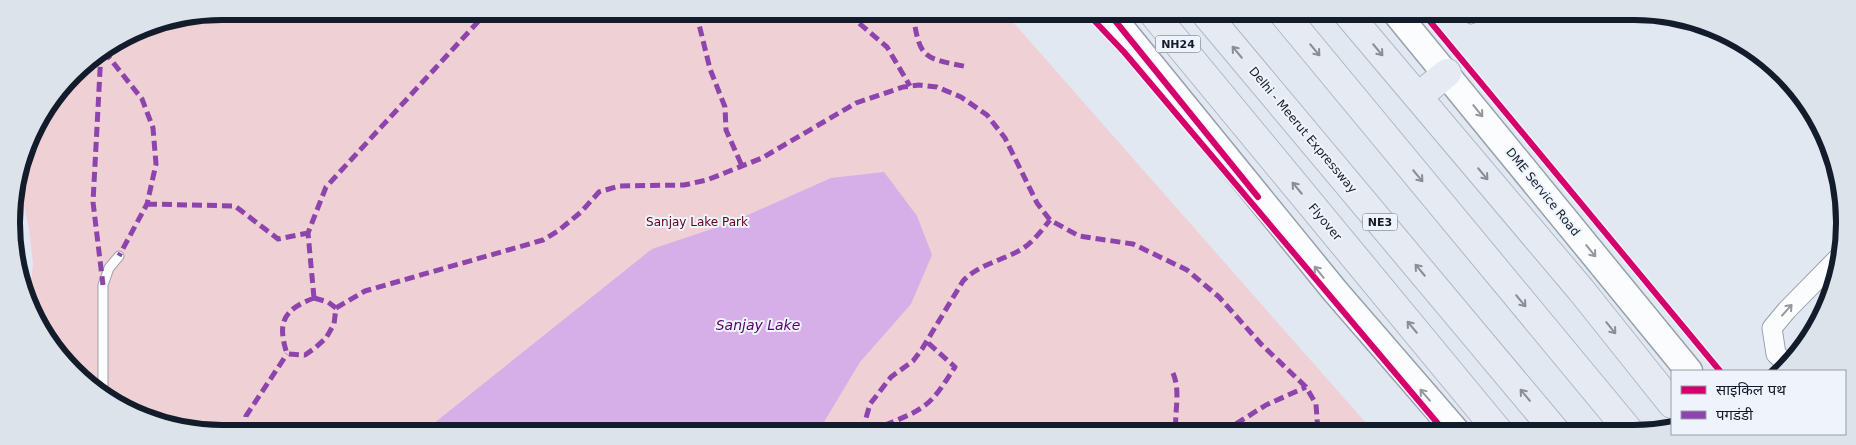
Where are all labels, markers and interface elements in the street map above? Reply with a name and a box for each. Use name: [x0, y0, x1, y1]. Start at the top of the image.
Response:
road number: NH24: [1156, 36, 1200, 52]
one-way arrow: [1309, 43, 1320, 56]
one-way arrow: [1373, 43, 1384, 56]
one-way arrow: [1232, 45, 1243, 58]
street label: Delhi - Meerut Expressway: [1246, 64, 1360, 196]
one-way arrow: [1472, 104, 1483, 117]
street label: DME Service Road: [1503, 145, 1583, 239]
one-way arrow: [1477, 168, 1489, 181]
one-way arrow: [1412, 169, 1424, 182]
one-way arrow: [1292, 182, 1303, 195]
street label: Flyover: [1305, 201, 1345, 243]
road number: NE3: [1362, 213, 1398, 230]
park label: Sanjay Lake Park: [646, 215, 748, 229]
one-way arrow: [1586, 244, 1597, 257]
one-way arrow: [1415, 264, 1426, 277]
one-way arrow: [1313, 265, 1324, 278]
one-way arrow: [1516, 294, 1527, 307]
one-way arrow: [1781, 303, 1793, 316]
water label: Sanjay Lake: [716, 317, 800, 333]
one-way arrow: [1407, 321, 1418, 334]
one-way arrow: [1606, 321, 1617, 334]
legend: [1671, 370, 1846, 435]
text: साइकिल पथ: [1716, 381, 1786, 399]
one-way arrow: [1519, 388, 1530, 401]
one-way arrow: [1419, 389, 1430, 402]
text: पगडंडी: [1716, 406, 1754, 424]

